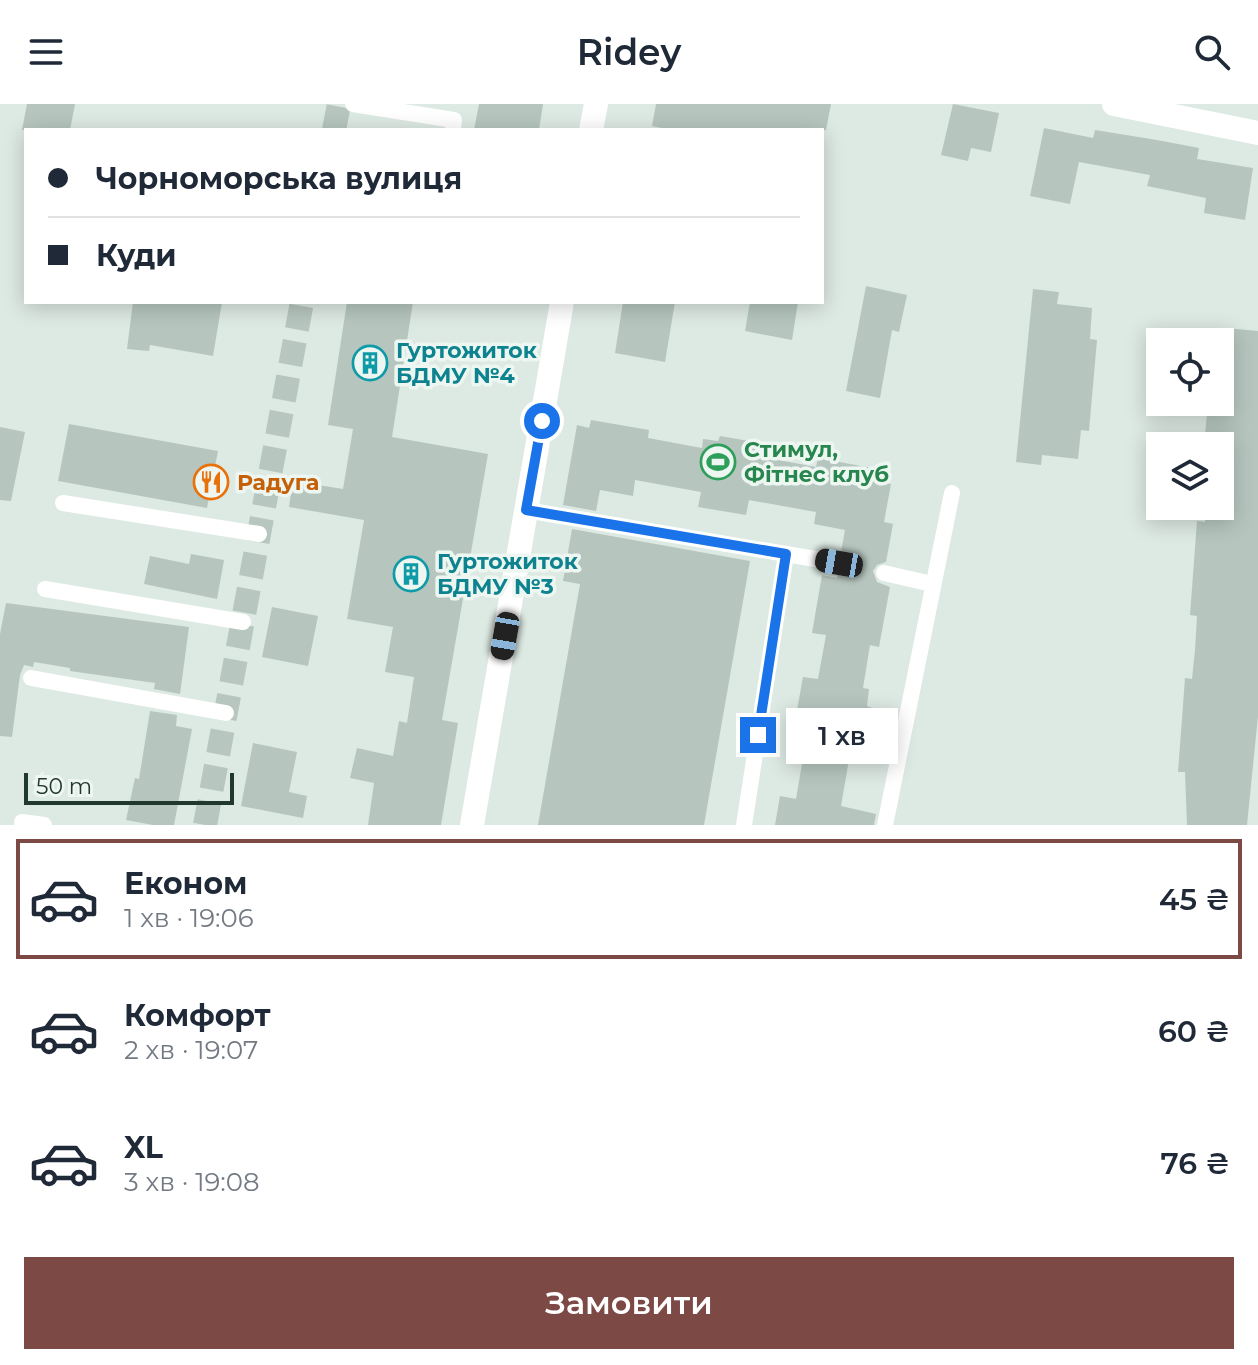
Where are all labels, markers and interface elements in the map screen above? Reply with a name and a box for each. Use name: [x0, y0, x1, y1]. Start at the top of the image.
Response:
icon: menu: [24, 30, 68, 74]
text: Ridey: [577, 30, 681, 74]
icon: search: [1190, 30, 1234, 74]
text: Чорноморська вулиця: [96, 160, 462, 197]
text: Куди: [96, 237, 177, 274]
map controls: [1146, 328, 1234, 520]
button: locate: [1146, 328, 1234, 416]
place label: Гуртожиток БДМУ №4: [396, 337, 538, 389]
building icon: Гуртожиток БДМУ №4: [351, 344, 389, 382]
route start: [524, 403, 560, 439]
button: layers: [1146, 432, 1234, 520]
place label: Стимул, Фітнес клуб: [744, 436, 889, 488]
sports icon: Стимул, Фітнес клуб: [699, 443, 737, 481]
restaurant icon: Радуга: [192, 463, 230, 501]
place label: Радуга: [237, 469, 319, 496]
car: [813, 547, 865, 579]
place label: Гуртожиток БДМУ №3: [437, 548, 579, 600]
building icon: Гуртожиток БДМУ №3: [392, 555, 430, 593]
car: [489, 610, 521, 662]
callout: 1 хв: [786, 707, 898, 763]
route end: [740, 717, 776, 753]
text: 1 хв: [818, 720, 866, 752]
scale bar: [24, 769, 234, 805]
text: 50 m: [36, 773, 92, 800]
icon: car: [28, 863, 100, 935]
text: Економ: [124, 865, 248, 902]
text: 45 ₴: [1159, 881, 1230, 918]
text: 1 хв · 19:06: [124, 902, 254, 934]
icon: car: [28, 995, 100, 1067]
text: Комфорт: [124, 997, 271, 1034]
text: 60 ₴: [1158, 1013, 1230, 1050]
text: 2 хв · 19:07: [124, 1034, 258, 1066]
icon: car: [28, 1127, 100, 1199]
text: XL: [124, 1129, 163, 1166]
text: 76 ₴: [1161, 1145, 1230, 1182]
text: 3 хв · 19:08: [124, 1166, 260, 1198]
button: Замовити: [24, 1257, 1234, 1349]

